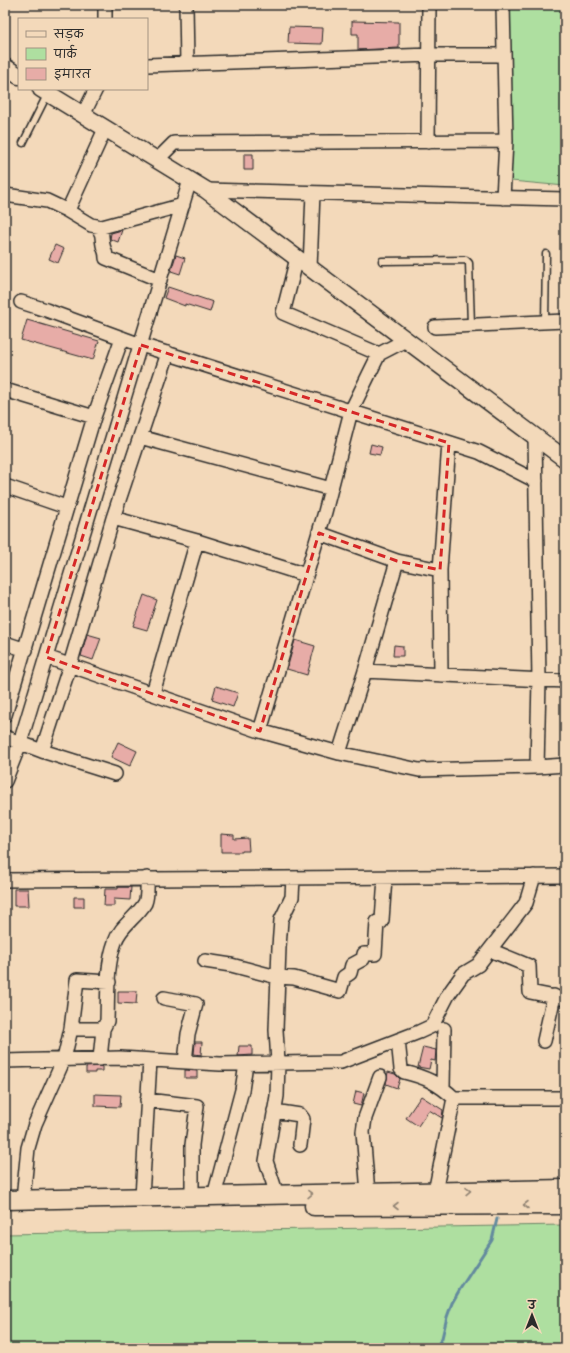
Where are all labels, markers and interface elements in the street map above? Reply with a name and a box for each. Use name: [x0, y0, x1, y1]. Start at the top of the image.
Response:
legend: [18, 18, 148, 90]
text: सड़क: [53, 29, 85, 43]
text: पार्क: [53, 44, 78, 63]
text: इमारत: [54, 68, 92, 83]
one-way arrow: [465, 1187, 471, 1195]
one-way arrow: [307, 1190, 313, 1198]
one-way arrow: [523, 1201, 529, 1209]
one-way arrow: [393, 1202, 399, 1210]
north arrow: [512, 1295, 552, 1335]
text: उ: [527, 1300, 537, 1313]

